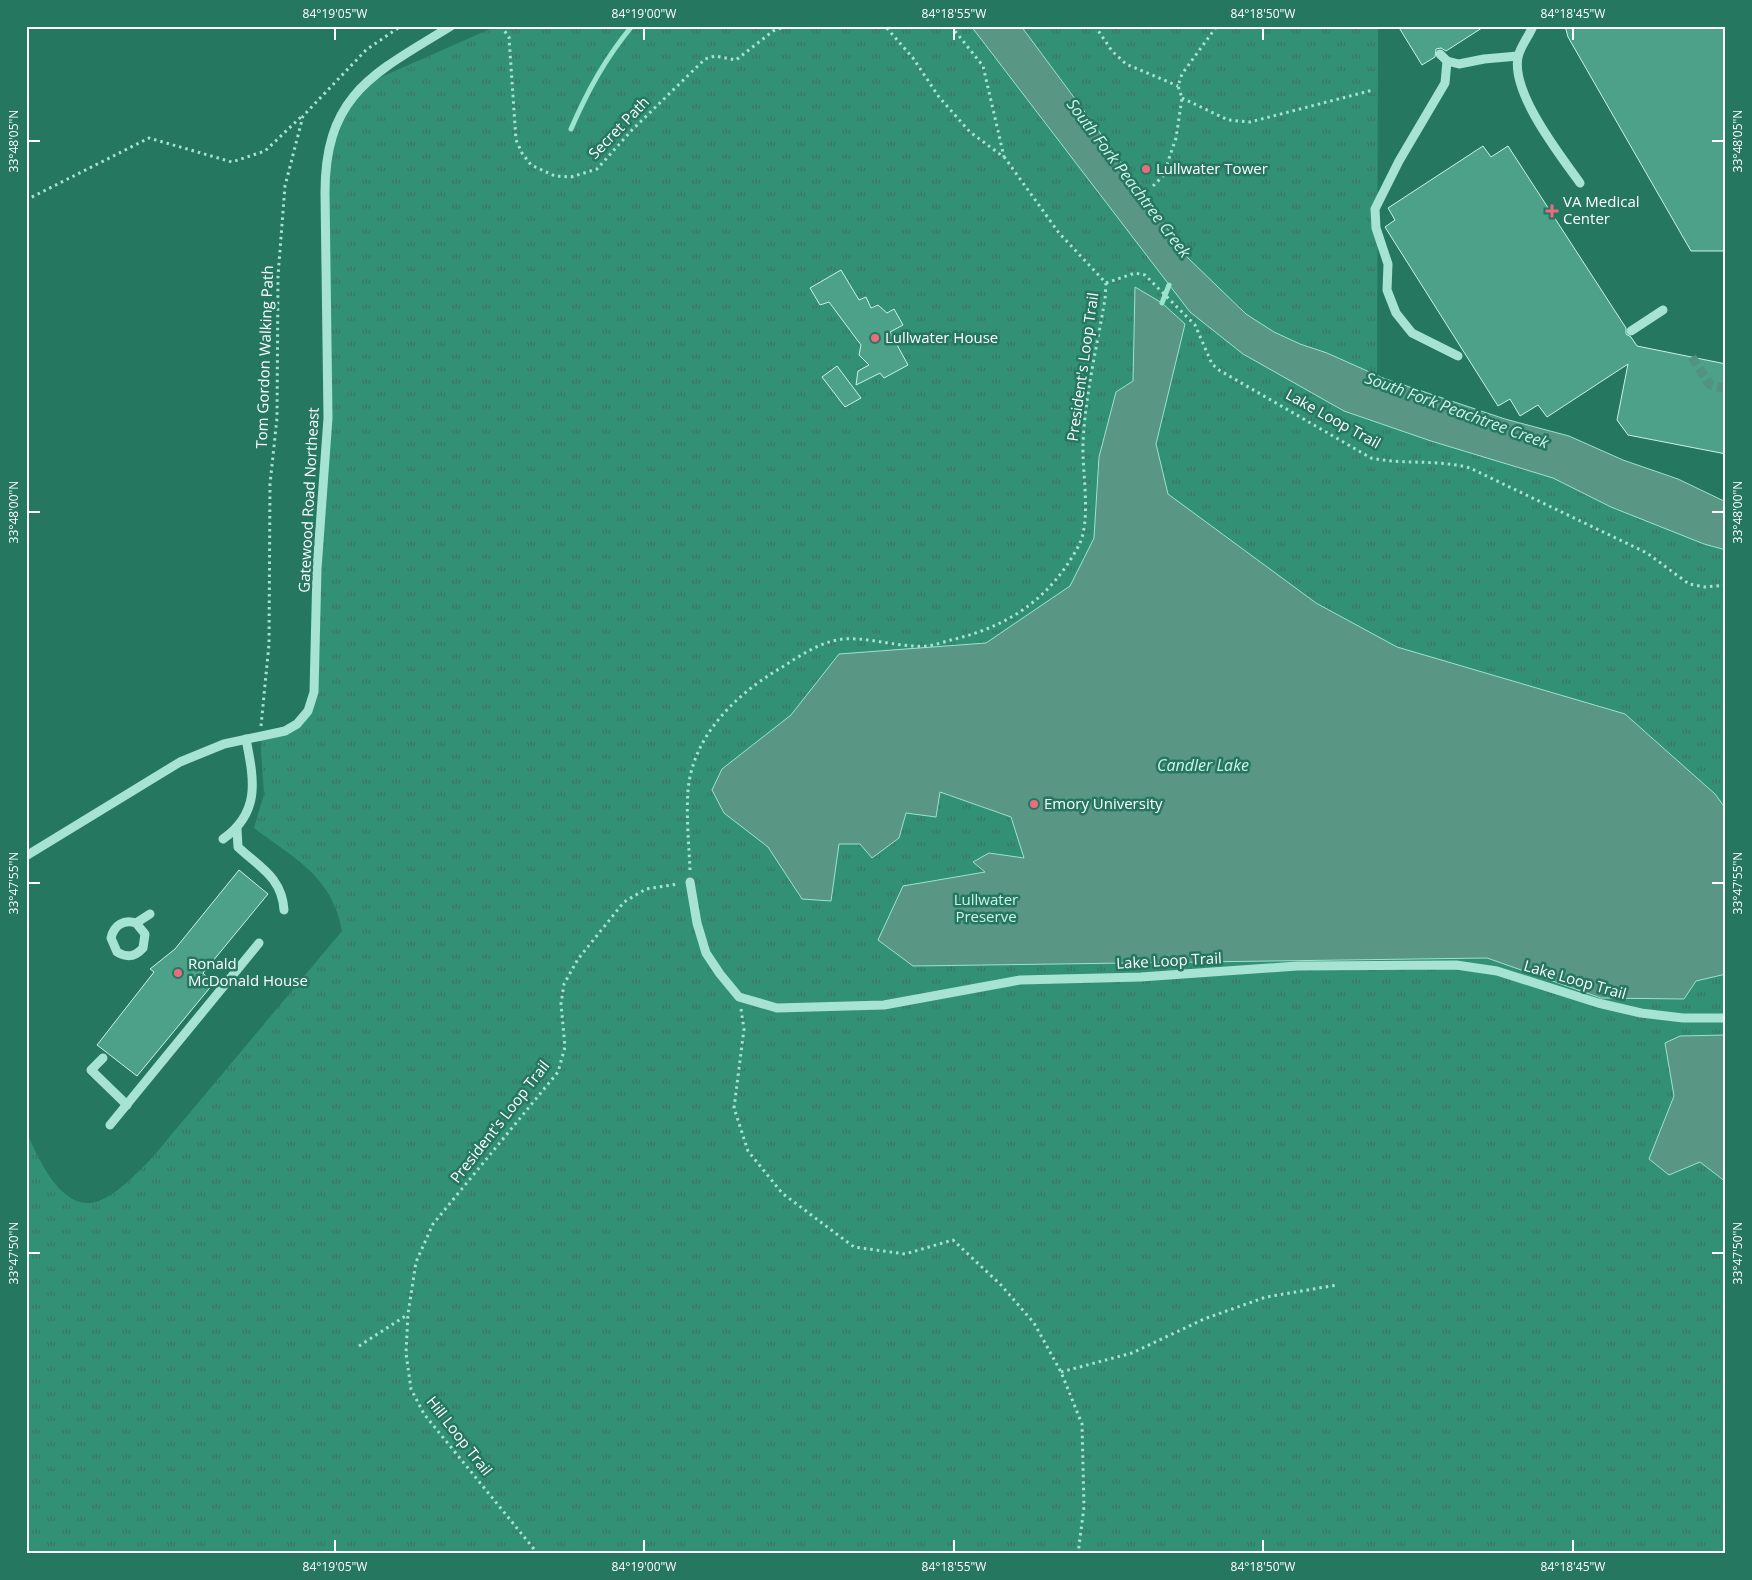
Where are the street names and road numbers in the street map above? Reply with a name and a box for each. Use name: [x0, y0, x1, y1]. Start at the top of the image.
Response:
street label: Secret Path: [583, 92, 653, 163]
street label: Tom Gordon Walking Path: [251, 265, 277, 449]
street label: President's Loop Trail: [1062, 291, 1102, 443]
street label: Lake Loop Trail: [1282, 384, 1385, 452]
street label: Gatewood Road Northeast: [293, 407, 323, 593]
street label: Lake Loop Trail: [1116, 947, 1222, 973]
street label: Lake Loop Trail: [1522, 955, 1629, 1003]
street label: President's Loop Trail: [445, 1056, 553, 1187]
street label: Hill Loop Trail: [422, 1392, 497, 1479]

